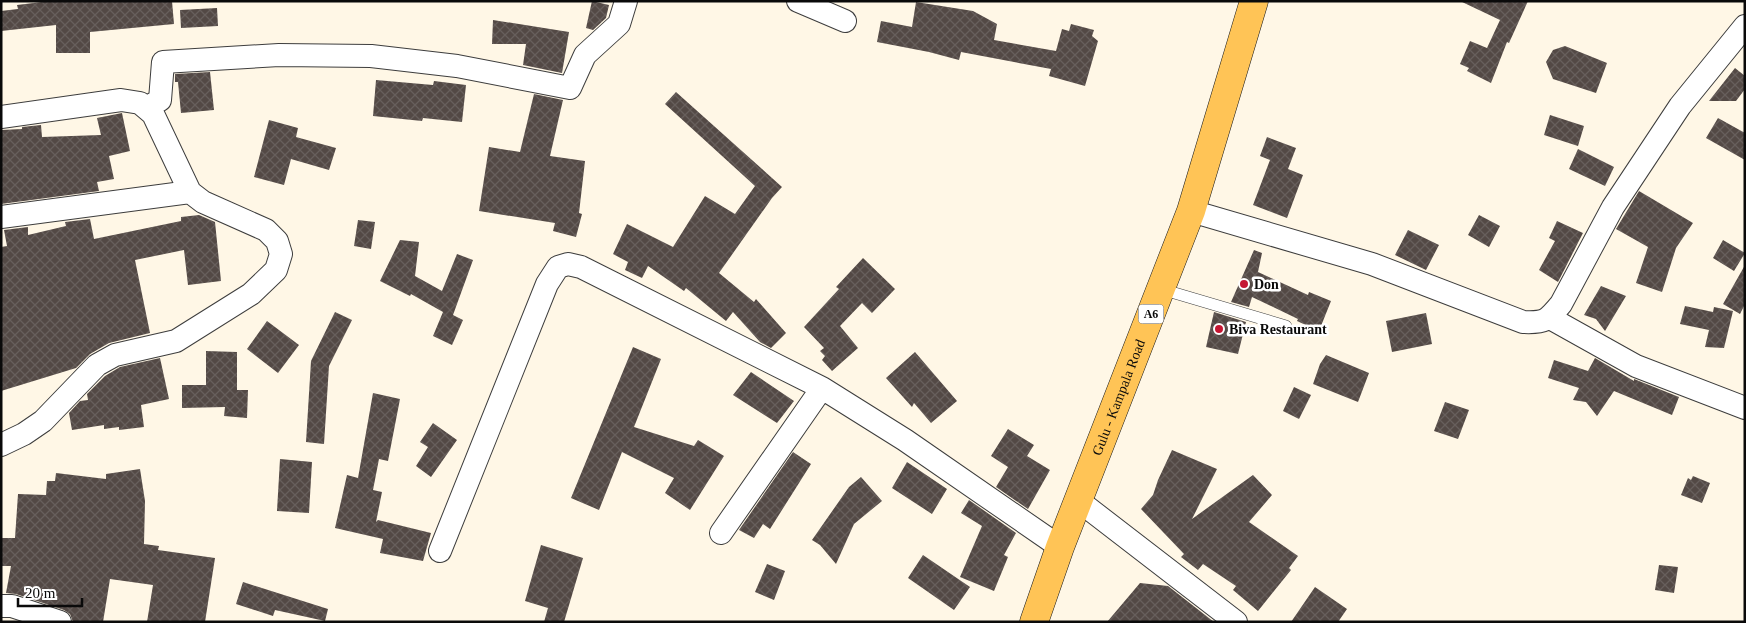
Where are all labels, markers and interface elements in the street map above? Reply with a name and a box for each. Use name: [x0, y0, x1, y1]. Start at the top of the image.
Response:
place label: Don: [1254, 277, 1279, 292]
marker: Don: [1238, 278, 1250, 290]
road number: A6: [1138, 304, 1164, 324]
place label: Biva Restaurant: [1229, 322, 1327, 337]
marker: Biva Restaurant: [1213, 323, 1225, 335]
street label: Gulu - Kampala Road: [1089, 337, 1148, 458]
scale bar: [18, 576, 81, 608]
text: 20 m: [25, 585, 56, 601]

